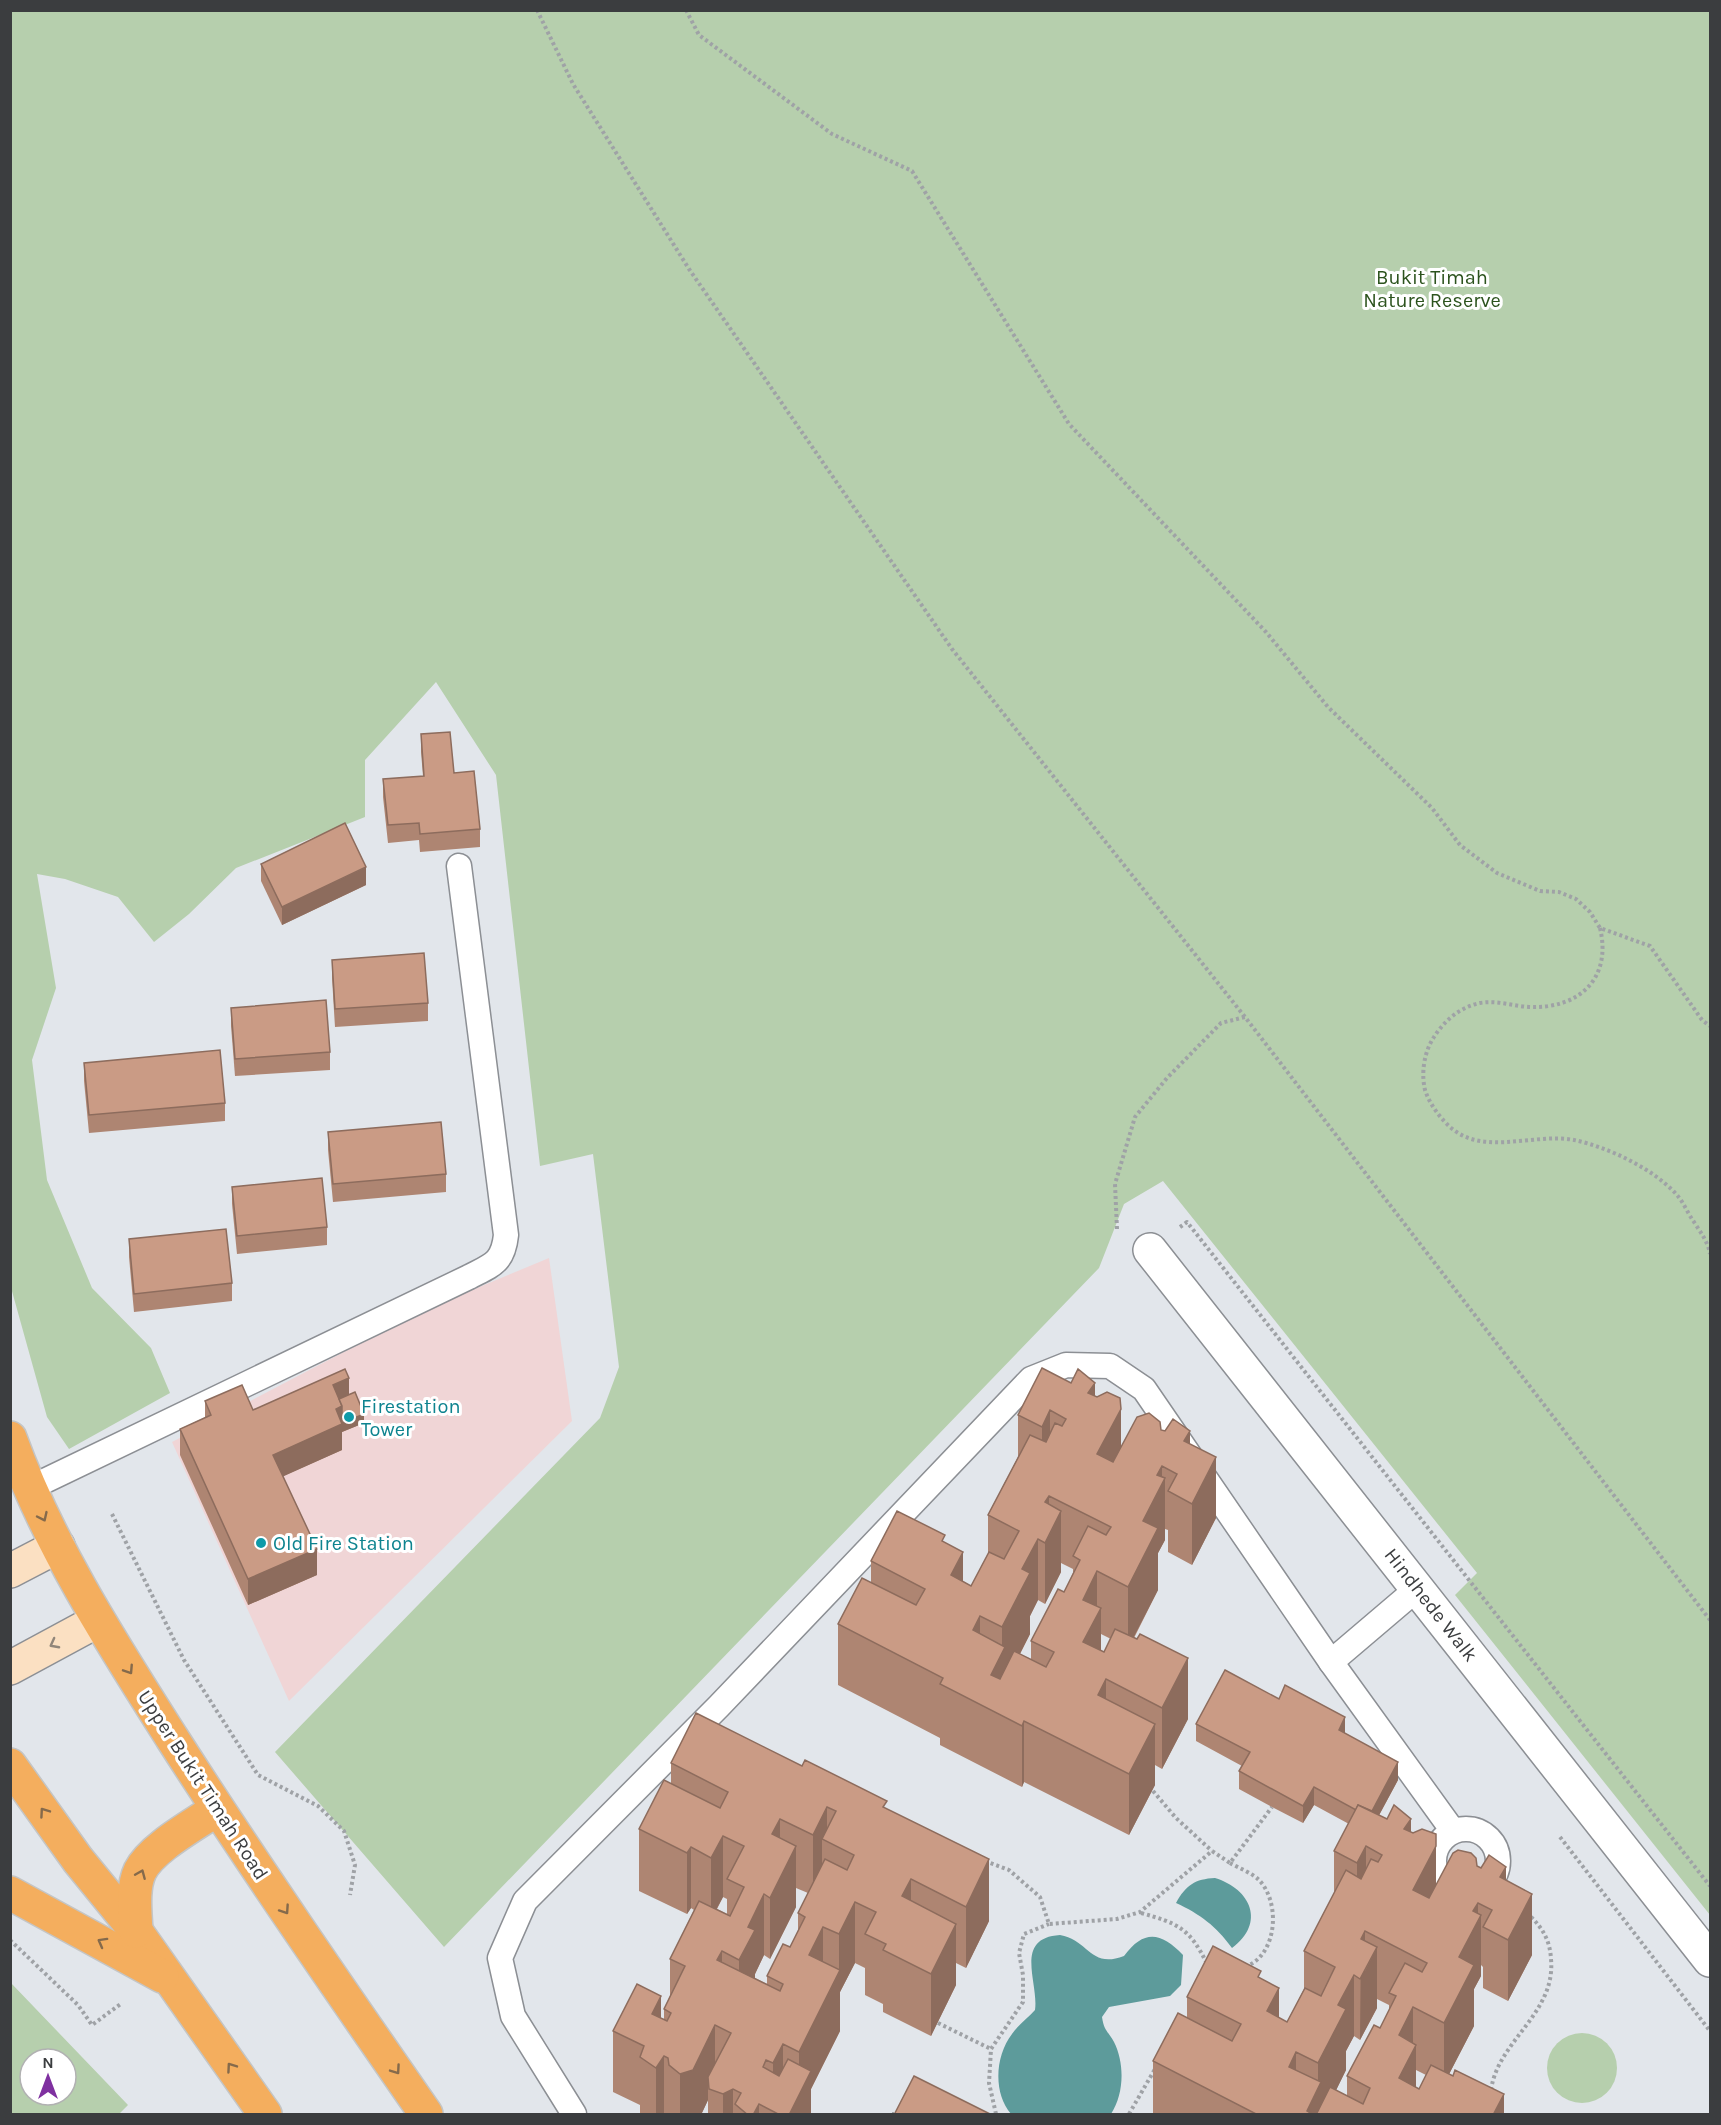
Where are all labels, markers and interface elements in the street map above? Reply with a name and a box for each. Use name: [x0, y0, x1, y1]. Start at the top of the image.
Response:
park label: Bukit Timah Nature Reserve: [1363, 266, 1501, 312]
place label: Firestation Tower: [361, 1395, 460, 1441]
marker: Firestation Tower: [342, 1410, 356, 1424]
one-way arrow: [36, 1511, 48, 1522]
place label: Old Fire Station: [273, 1532, 414, 1555]
marker: Old Fire Station: [254, 1536, 268, 1550]
street label: Hindhede Walk: [1380, 1544, 1482, 1666]
one-way arrow: [50, 1637, 60, 1648]
one-way arrow: [121, 1664, 133, 1674]
street label: Upper Bukit Timah Road: [133, 1686, 273, 1884]
one-way arrow: [40, 1808, 51, 1819]
one-way arrow: [134, 1869, 146, 1880]
one-way arrow: [278, 1903, 289, 1914]
one-way arrow: [98, 1938, 108, 1949]
north arrow: [18, 2047, 78, 2107]
text: N: [42, 2053, 54, 2072]
one-way arrow: [227, 2062, 238, 2073]
one-way arrow: [389, 2064, 400, 2075]

